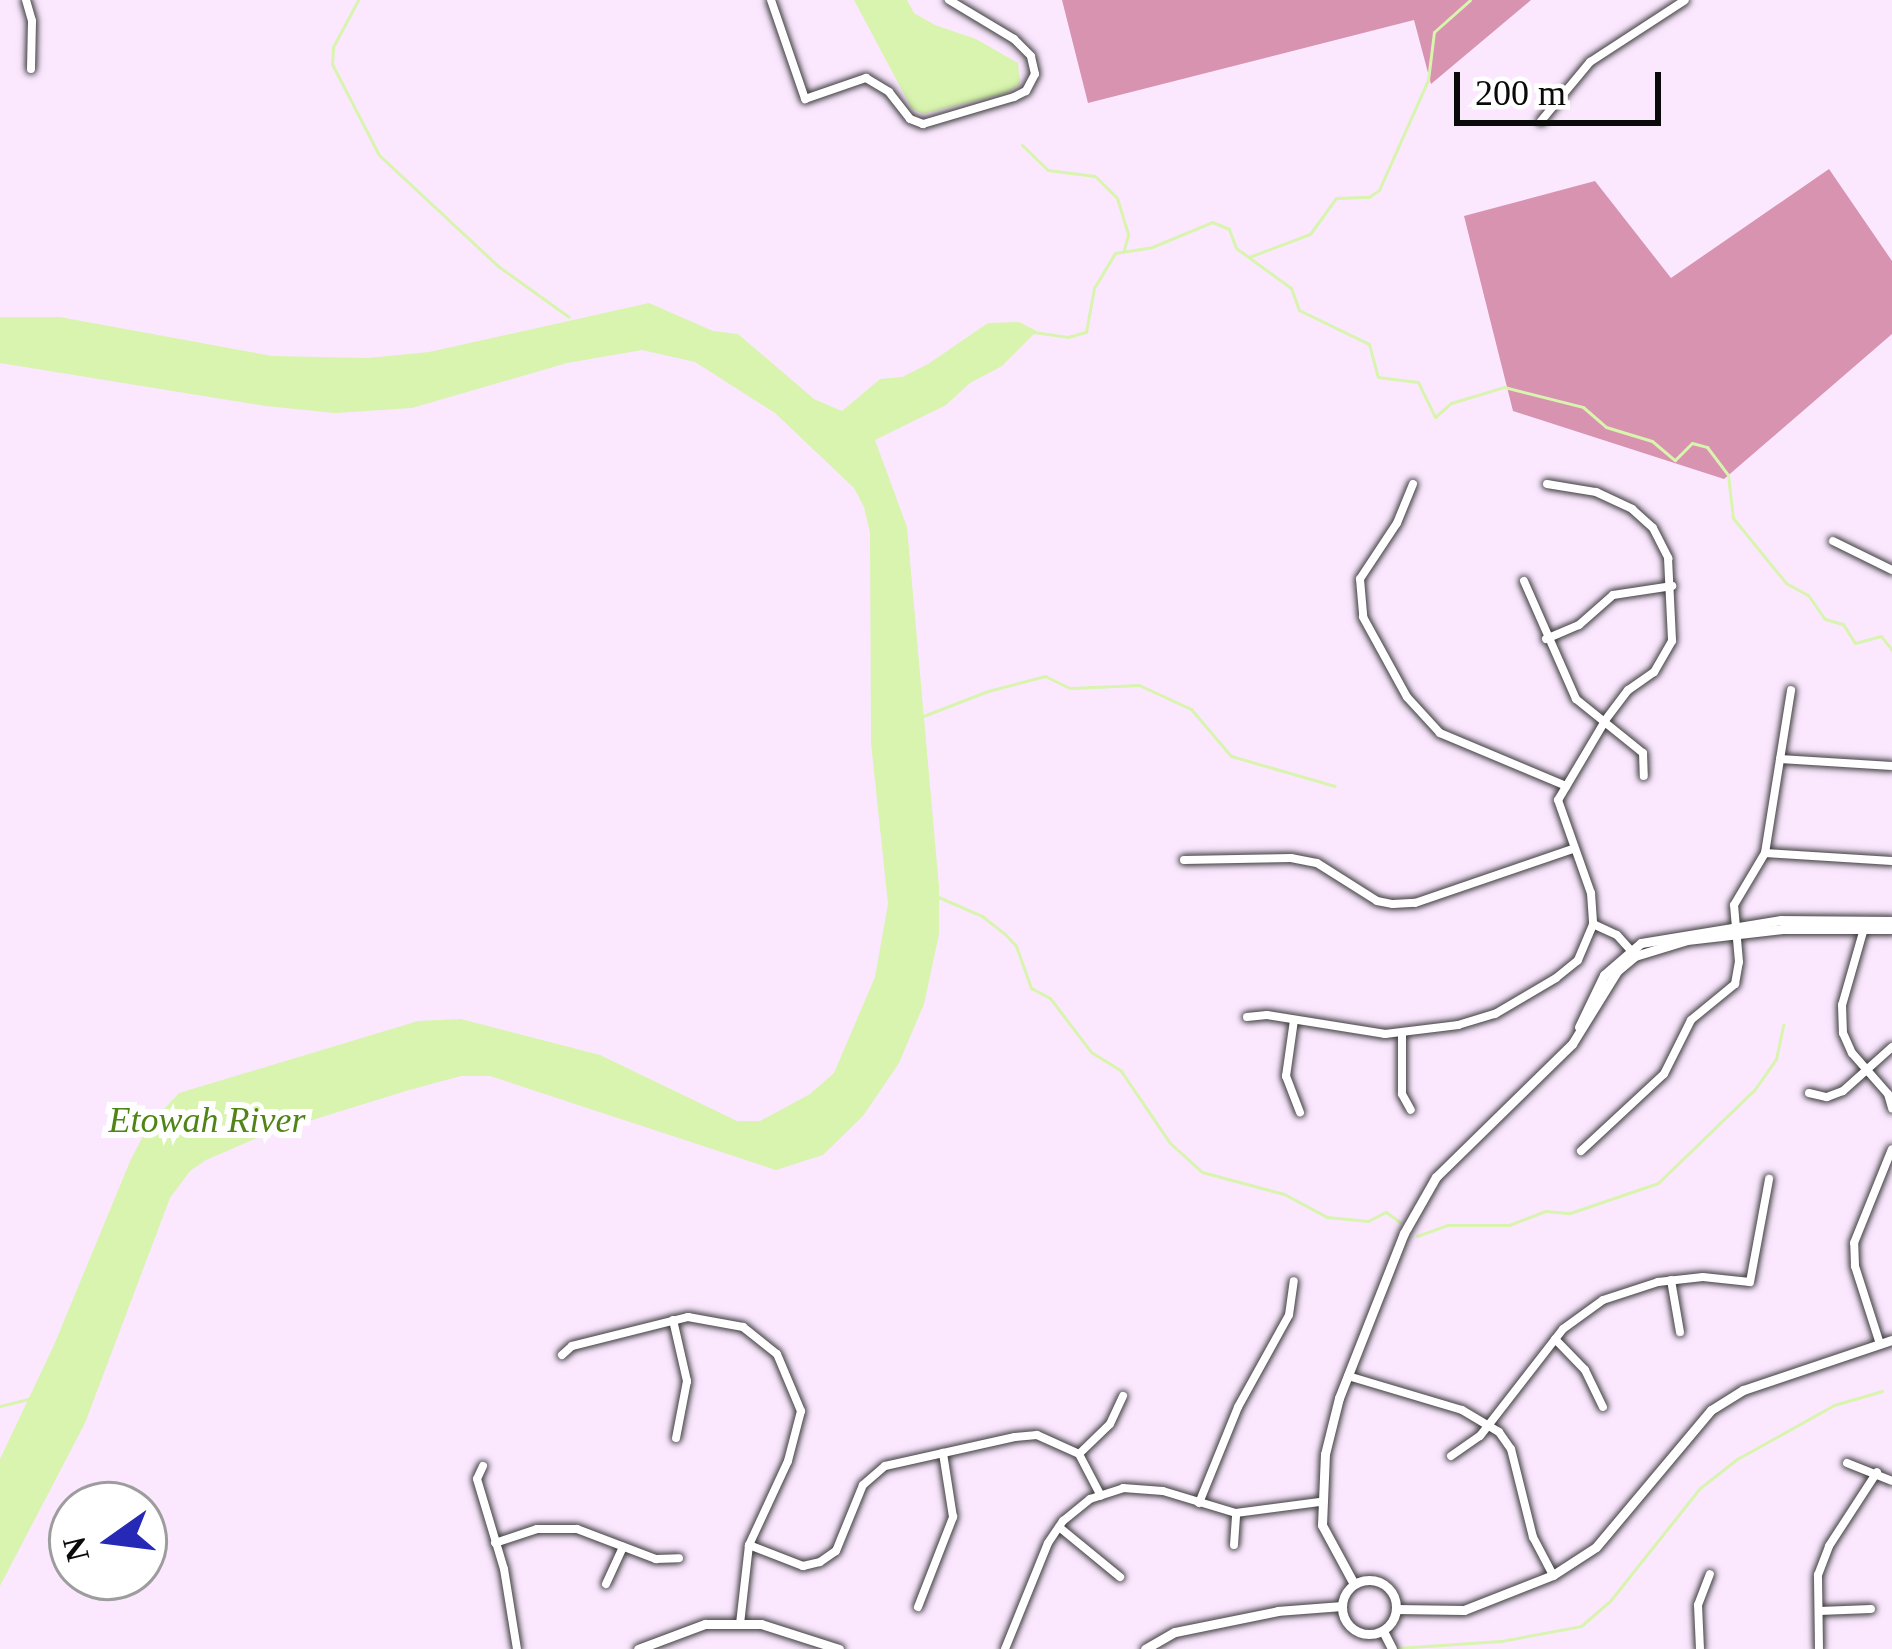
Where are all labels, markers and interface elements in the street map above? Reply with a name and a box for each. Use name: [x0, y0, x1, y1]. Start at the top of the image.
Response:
scale bar: [1460, 48, 1667, 122]
text: 200 m: [1475, 73, 1566, 113]
water label: Etowah River: [109, 1099, 305, 1143]
north arrow: [48, 1481, 168, 1601]
text: N: [56, 1533, 96, 1565]

